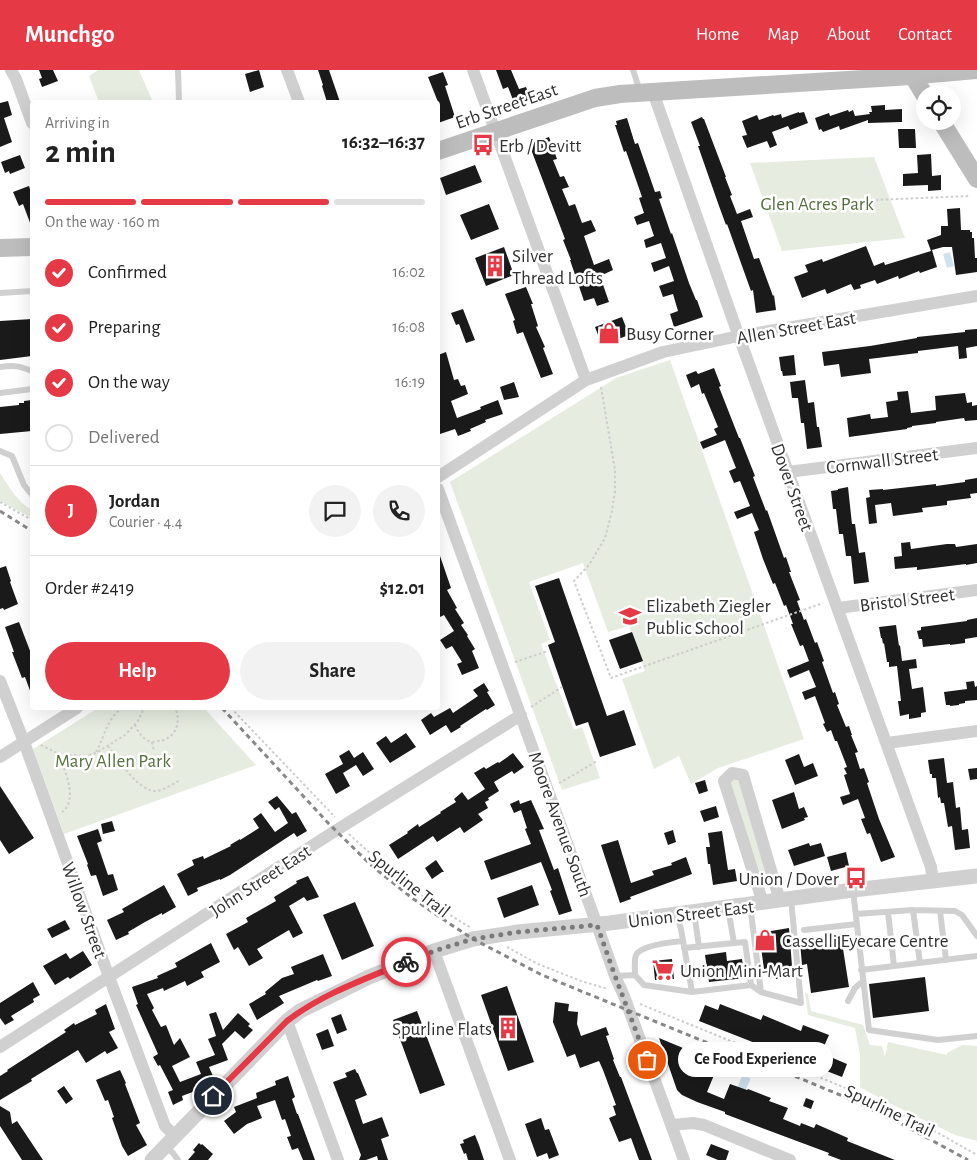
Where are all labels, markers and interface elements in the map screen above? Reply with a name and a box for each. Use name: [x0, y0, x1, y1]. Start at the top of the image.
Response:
text: Munchgo: [25, 23, 115, 47]
text: Home: [696, 26, 739, 44]
text: Map: [767, 26, 799, 44]
text: About: [827, 26, 870, 44]
text: Contact: [898, 26, 952, 44]
street label: Erb Street East: [453, 80, 560, 133]
map controls: [916, 85, 961, 130]
button: locate: [916, 85, 961, 130]
text: Arriving in: [45, 115, 110, 131]
bus stop icon: Erb / Devitt: [470, 132, 496, 158]
text: 16:32–16:37: [342, 133, 425, 152]
text: 2 min: [45, 136, 116, 168]
place label: Erb / Devitt: [499, 137, 581, 156]
park label: Glen Acres Park: [760, 195, 874, 214]
text: On the way · 160 m: [45, 214, 160, 230]
place label: Silver Thread Lofts: [512, 247, 603, 288]
building icon: Silver Thread Lofts: [482, 253, 508, 279]
icon: check: [45, 259, 73, 287]
text: Confirmed: [88, 263, 167, 282]
text: 16:02: [393, 264, 425, 280]
street label: Allen Street East: [735, 309, 857, 348]
icon: check: [45, 314, 73, 342]
text: Preparing: [88, 318, 161, 337]
text: 16:08: [392, 319, 425, 335]
shop icon: Busy Corner: [596, 320, 622, 346]
place label: Busy Corner: [626, 325, 714, 344]
icon: check: [45, 369, 73, 397]
text: On the way: [88, 373, 170, 392]
text: 16:19: [395, 374, 425, 390]
text: Delivered: [88, 428, 160, 447]
street label: Dover Street: [767, 441, 816, 534]
street label: Cornwall Street: [825, 445, 939, 478]
button: chat: [309, 485, 361, 537]
button: phone: [373, 485, 425, 537]
text: Jordan: [109, 492, 160, 511]
text: J: [68, 501, 74, 520]
text: Courier · 4.4: [109, 514, 182, 530]
text: Order #2419: [45, 579, 134, 598]
text: $12.01: [380, 579, 425, 598]
street label: Bristol Street: [859, 585, 956, 616]
place label: Elizabeth Ziegler Public School: [646, 597, 771, 638]
school or university icon: Elizabeth Ziegler Public School: [617, 603, 643, 629]
button: Help: [45, 642, 230, 700]
button: Share: [240, 642, 425, 700]
street label: Moore Avenue South: [524, 749, 595, 900]
park label: Mary Allen Park: [55, 752, 171, 771]
street label: John Street East: [207, 842, 315, 921]
street label: Spurline Trail: [365, 847, 453, 922]
street label: Willow Street: [57, 860, 110, 961]
bus stop icon: Union / Dover: [843, 865, 869, 891]
place label: Union / Dover: [738, 870, 839, 889]
street label: Union Street East: [627, 897, 755, 932]
shop icon: Casselli Eyecare Centre: [752, 927, 778, 953]
place label: Casselli Eyecare Centre: [782, 932, 949, 951]
courier: [381, 937, 431, 987]
icon: bike: [392, 948, 420, 976]
supermarket icon: Union Mini-Mart: [650, 957, 676, 983]
place label: Union Mini-Mart: [680, 962, 803, 981]
building icon: Spurline Flats: [495, 1015, 521, 1041]
place label: Spurline Flats: [392, 1020, 492, 1039]
pin: [626, 1039, 668, 1081]
callout: Ce Food Experience: [677, 1042, 832, 1078]
icon: bag: [633, 1046, 661, 1074]
text: Ce Food Experience: [694, 1051, 817, 1067]
pin: [192, 1075, 234, 1117]
street label: Spurline Trail: [841, 1081, 937, 1141]
icon: home: [199, 1082, 227, 1110]

